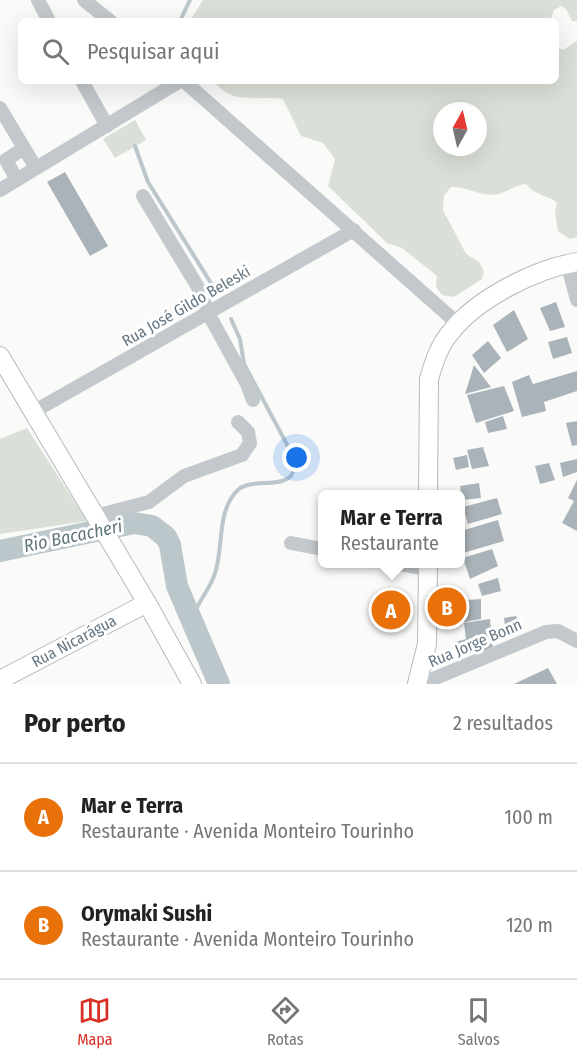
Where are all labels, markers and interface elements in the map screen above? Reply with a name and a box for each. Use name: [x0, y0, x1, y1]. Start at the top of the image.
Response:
search box: [18, 18, 559, 84]
icon: search: [39, 35, 72, 68]
text: Pesquisar aqui: [87, 38, 219, 65]
north arrow: [433, 102, 487, 156]
street label: Rua José Gildo Beleski: [118, 261, 254, 351]
your location: [282, 443, 311, 472]
popup: [318, 490, 465, 568]
text: Mar e Terra: [340, 504, 443, 531]
water label: Rio Bacacheri: [22, 515, 125, 557]
text: Restaurante: [340, 531, 439, 555]
pin: B: [428, 584, 466, 630]
pin: A: [372, 588, 410, 632]
street label: Rua Nicarágua: [28, 611, 120, 671]
street label: Rua Jorge Bonn: [425, 615, 525, 671]
text: Por perto: [24, 708, 126, 739]
text: 2 resultados: [453, 711, 553, 735]
text: Mar e Terra: [81, 792, 183, 819]
text: A: [38, 805, 49, 829]
text: 100 m: [504, 805, 553, 829]
text: Restaurante · Avenida Monteiro Tourinho: [81, 819, 414, 843]
text: Orymaki Sushi: [81, 900, 212, 927]
text: B: [38, 913, 49, 937]
text: 120 m: [506, 913, 553, 937]
text: Restaurante · Avenida Monteiro Tourinho: [81, 927, 414, 951]
tab: Mapa: [77, 994, 113, 1049]
tab: Rotas: [267, 994, 304, 1049]
tab: Salvos: [458, 994, 500, 1049]

